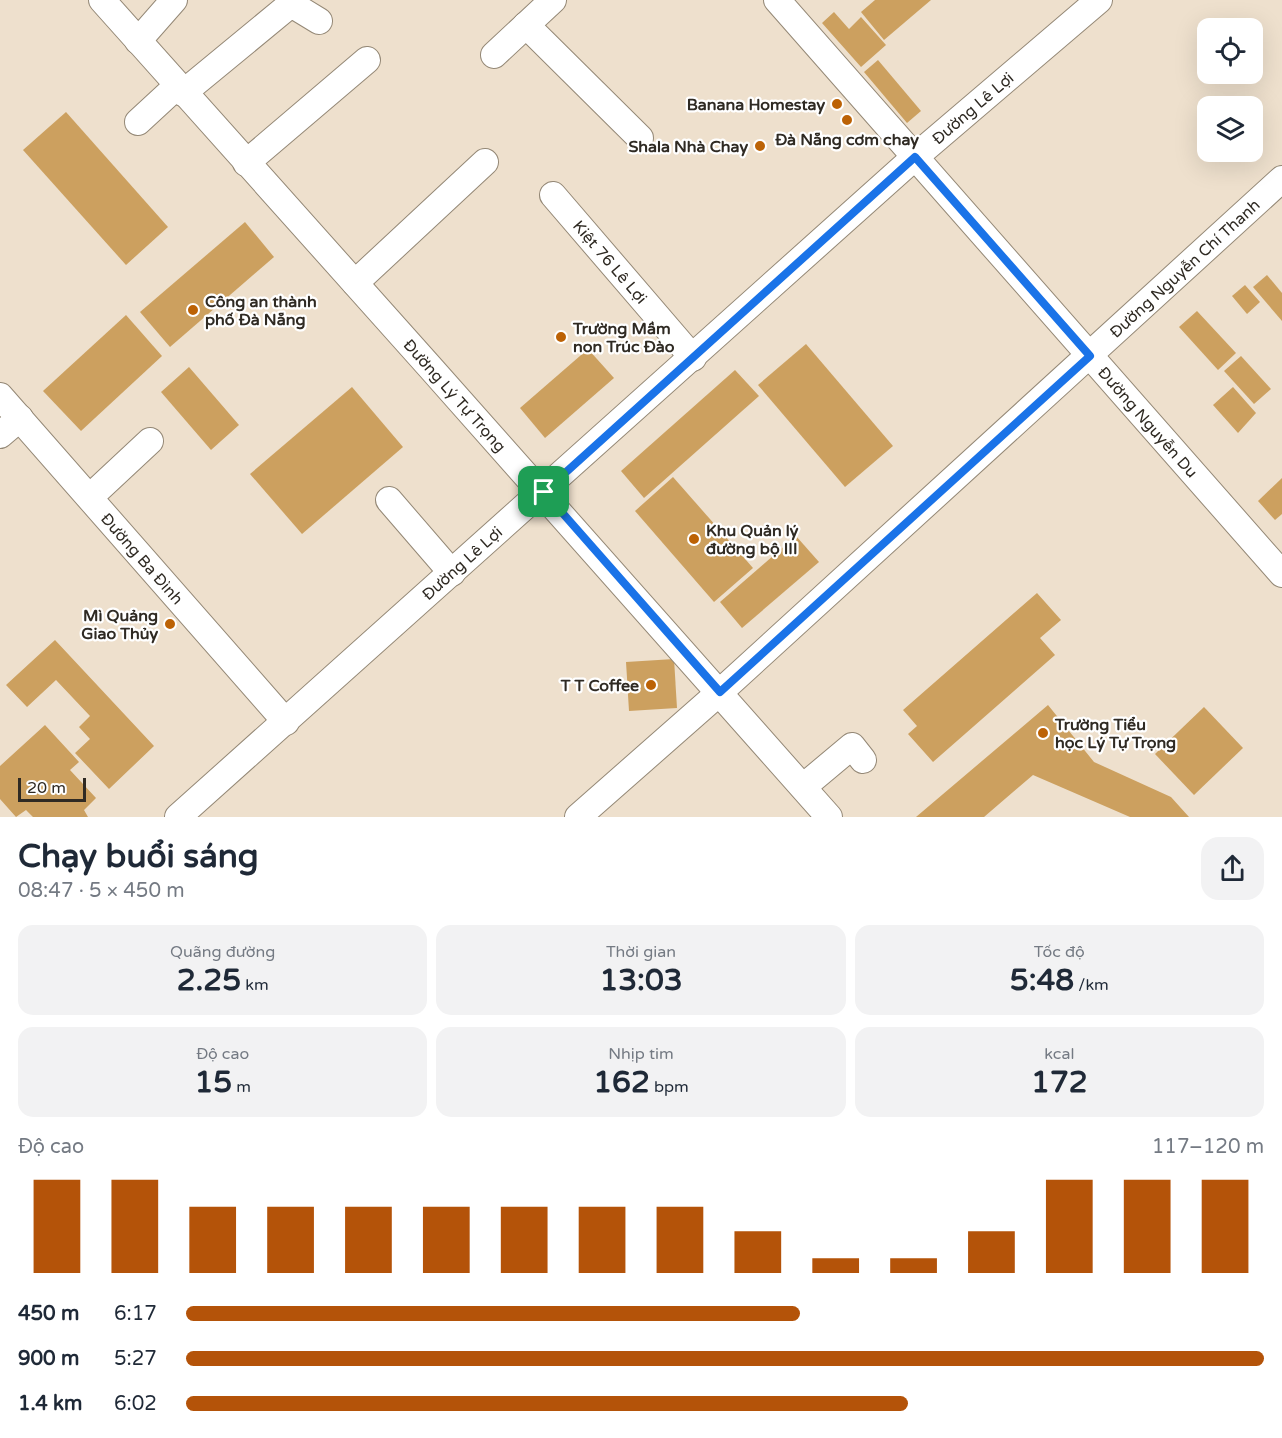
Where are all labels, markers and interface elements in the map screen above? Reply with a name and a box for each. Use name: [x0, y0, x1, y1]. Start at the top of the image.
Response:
map controls: [1197, 18, 1263, 162]
button: locate: [1197, 18, 1263, 84]
street label: Đường Lê Lợi: [928, 68, 1018, 149]
place label: Banana Homestay: [687, 95, 825, 115]
button: layers: [1197, 96, 1263, 162]
marker: Banana Homestay: [830, 97, 844, 111]
marker: Đà Nẵng cơm chay: [840, 113, 854, 127]
place label: Đà Nẵng cơm chay: [774, 130, 919, 150]
place label: Shala Nhà Chay: [629, 137, 748, 157]
marker: Shala Nhà Chay: [753, 139, 767, 153]
street label: Đường Nguyễn Chí Thanh: [1106, 195, 1264, 342]
street label: Kiệt 76 Lê Lợi: [568, 217, 651, 308]
place label: Công an thành phố Đà Nẵng: [205, 292, 317, 330]
marker: Công an thành phố Đà Nẵng: [186, 303, 200, 317]
place label: Trường Mầm non Trúc Đào: [572, 319, 675, 357]
marker: Trường Mầm non Trúc Đào: [554, 330, 568, 344]
street label: Đường Lý Tự Trọng: [399, 335, 510, 457]
street label: Đường Nguyễn Du: [1093, 363, 1202, 482]
pin: [518, 466, 569, 517]
icon: arrive: [527, 475, 560, 508]
street label: Đường Ba Đình: [96, 509, 187, 609]
place label: Khu Quản lý đường bộ III: [706, 521, 799, 559]
street label: Đường Lê Lợi: [418, 522, 507, 605]
marker: Khu Quản lý đường bộ III: [687, 532, 701, 546]
place label: Mì Quảng Giao Thủy: [81, 606, 158, 644]
marker: Mì Quảng Giao Thủy: [163, 617, 177, 631]
place label: T T Coffee: [560, 676, 639, 696]
marker: T T Coffee: [644, 678, 658, 692]
place label: Trường Tiểu học Lý Tự Trọng: [1054, 715, 1176, 753]
marker: Trường Tiểu học Lý Tự Trọng: [1036, 726, 1050, 740]
scale bar: [18, 775, 86, 802]
text: 20 m: [27, 778, 66, 798]
text: Chạy buổi sáng: [18, 837, 259, 876]
button: share: [1201, 837, 1264, 900]
text: 08:47 · 5 × 450 m: [18, 879, 185, 903]
text: Quãng đường: [170, 942, 275, 962]
text: Thời gian: [606, 942, 676, 962]
text: Tốc độ: [1034, 942, 1085, 962]
text: 2.25: [177, 962, 241, 999]
text: 13:03: [599, 962, 683, 999]
text: 5:48: [1010, 962, 1074, 999]
text: km: [241, 975, 269, 995]
text: /km: [1074, 975, 1109, 995]
text: Độ cao: [196, 1044, 249, 1064]
text: Nhịp tim: [608, 1044, 674, 1064]
text: kcal: [1044, 1044, 1074, 1064]
text: 15: [194, 1064, 232, 1101]
text: 162: [593, 1064, 650, 1101]
text: 172: [1031, 1064, 1088, 1101]
text: m: [232, 1077, 251, 1097]
text: bpm: [650, 1077, 689, 1097]
text: Độ cao: [18, 1135, 84, 1159]
text: 117–120 m: [1152, 1135, 1264, 1159]
text: 450 m: [18, 1302, 79, 1326]
text: 6:17: [114, 1302, 157, 1326]
text: 900 m: [18, 1347, 79, 1371]
text: 5:27: [114, 1347, 157, 1371]
text: 1.4 km: [18, 1392, 82, 1416]
text: 6:02: [114, 1392, 157, 1416]

